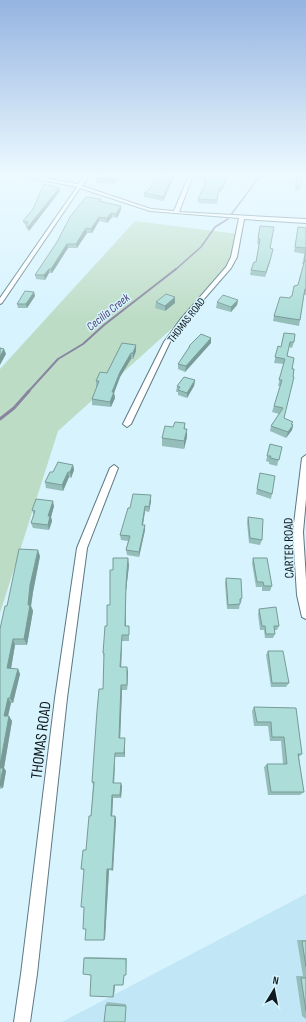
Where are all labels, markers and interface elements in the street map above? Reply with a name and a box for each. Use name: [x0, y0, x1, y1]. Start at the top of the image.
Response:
water label: Cecilia Creek: [84, 290, 133, 334]
street label: THOMAS ROAD: [165, 295, 208, 345]
street label: CARTER ROAD: [280, 518, 298, 578]
street label: THOMAS ROAD: [27, 700, 56, 780]
north arrow: [254, 970, 294, 1010]
text: N: [272, 974, 280, 988]

